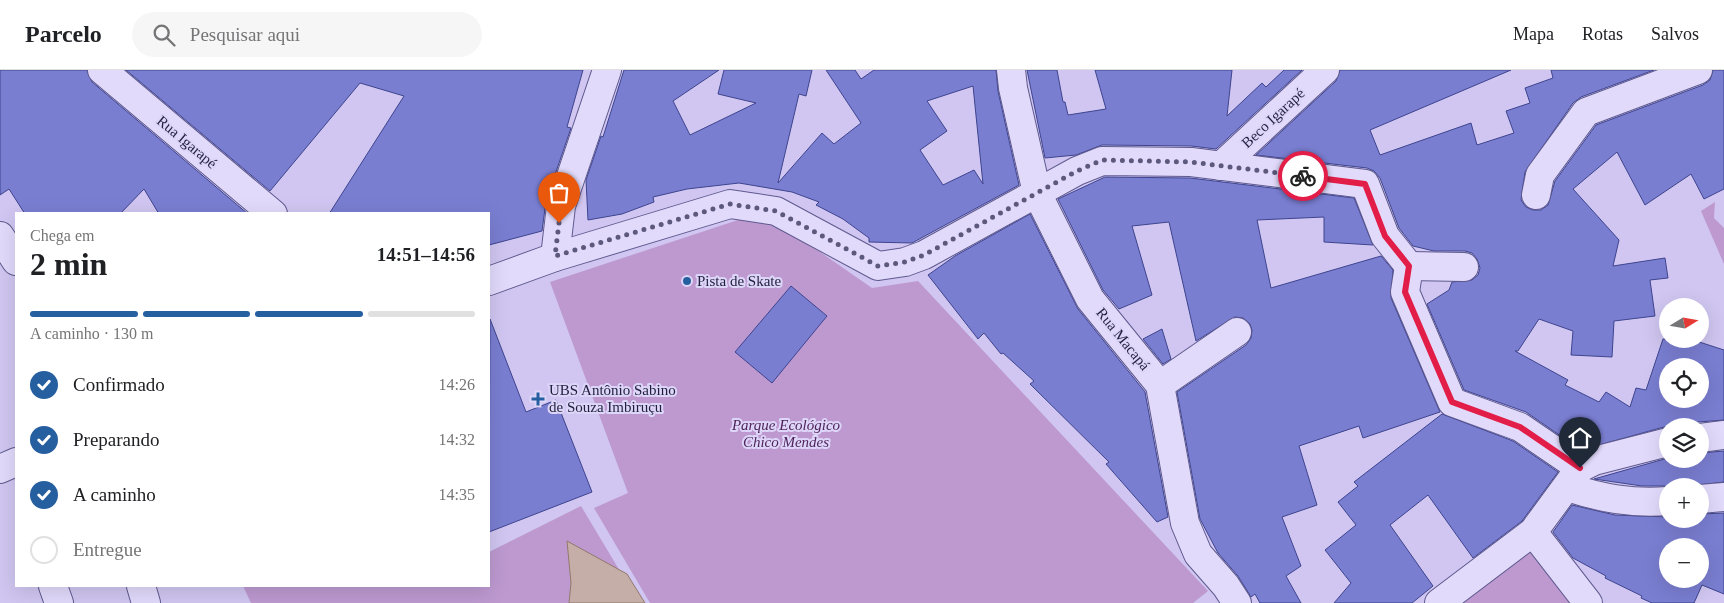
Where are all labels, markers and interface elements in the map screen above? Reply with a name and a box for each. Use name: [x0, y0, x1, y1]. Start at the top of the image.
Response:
search box: [132, 12, 482, 57]
text: Parcelo: [25, 21, 102, 47]
icon: search: [150, 21, 178, 49]
text: Pesquisar aqui: [190, 24, 300, 45]
text: Mapa: [1513, 24, 1554, 44]
text: Rotas: [1582, 24, 1623, 44]
text: Salvos: [1651, 24, 1699, 44]
street label: Beco Igarapé: [1238, 85, 1308, 151]
street label: Rua Igarapé: [154, 112, 220, 172]
courier: [1278, 151, 1328, 201]
icon: bike: [1289, 162, 1317, 190]
pin: [538, 172, 580, 223]
icon: bag: [545, 179, 573, 207]
text: Chega em: [30, 227, 94, 244]
text: 14:51–14:56: [377, 244, 475, 265]
text: 2 min: [30, 246, 107, 282]
place label: Pista de Skate: [697, 273, 781, 289]
marker: Pista de Skate: [681, 275, 693, 287]
north arrow: [1659, 298, 1709, 348]
map controls: [1659, 298, 1709, 588]
street label: Rua Macapá: [1093, 305, 1153, 374]
text: A caminho · 130 m: [30, 325, 154, 342]
button: locate: [1659, 358, 1709, 408]
icon: check: [30, 371, 58, 399]
text: Confirmado: [73, 374, 165, 395]
text: 14:26: [439, 376, 475, 393]
place label: UBS Antônio Sabino de Souza Imbiruçu: [549, 382, 676, 415]
marker: UBS Antônio Sabino de Souza Imbiruçu: [531, 392, 545, 406]
park label: Parque Ecológico Chico Mendes: [731, 417, 841, 450]
pin: [1559, 417, 1601, 468]
button: layers: [1659, 418, 1709, 468]
icon: home: [1566, 424, 1594, 452]
icon: check: [30, 426, 58, 454]
text: Preparando: [73, 429, 160, 450]
text: 14:32: [439, 431, 475, 448]
button: +: [1659, 478, 1709, 528]
icon: check: [30, 481, 58, 509]
text: A caminho: [73, 484, 156, 505]
text: 14:35: [439, 486, 475, 503]
button: −: [1659, 538, 1709, 588]
text: Entregue: [73, 539, 142, 560]

